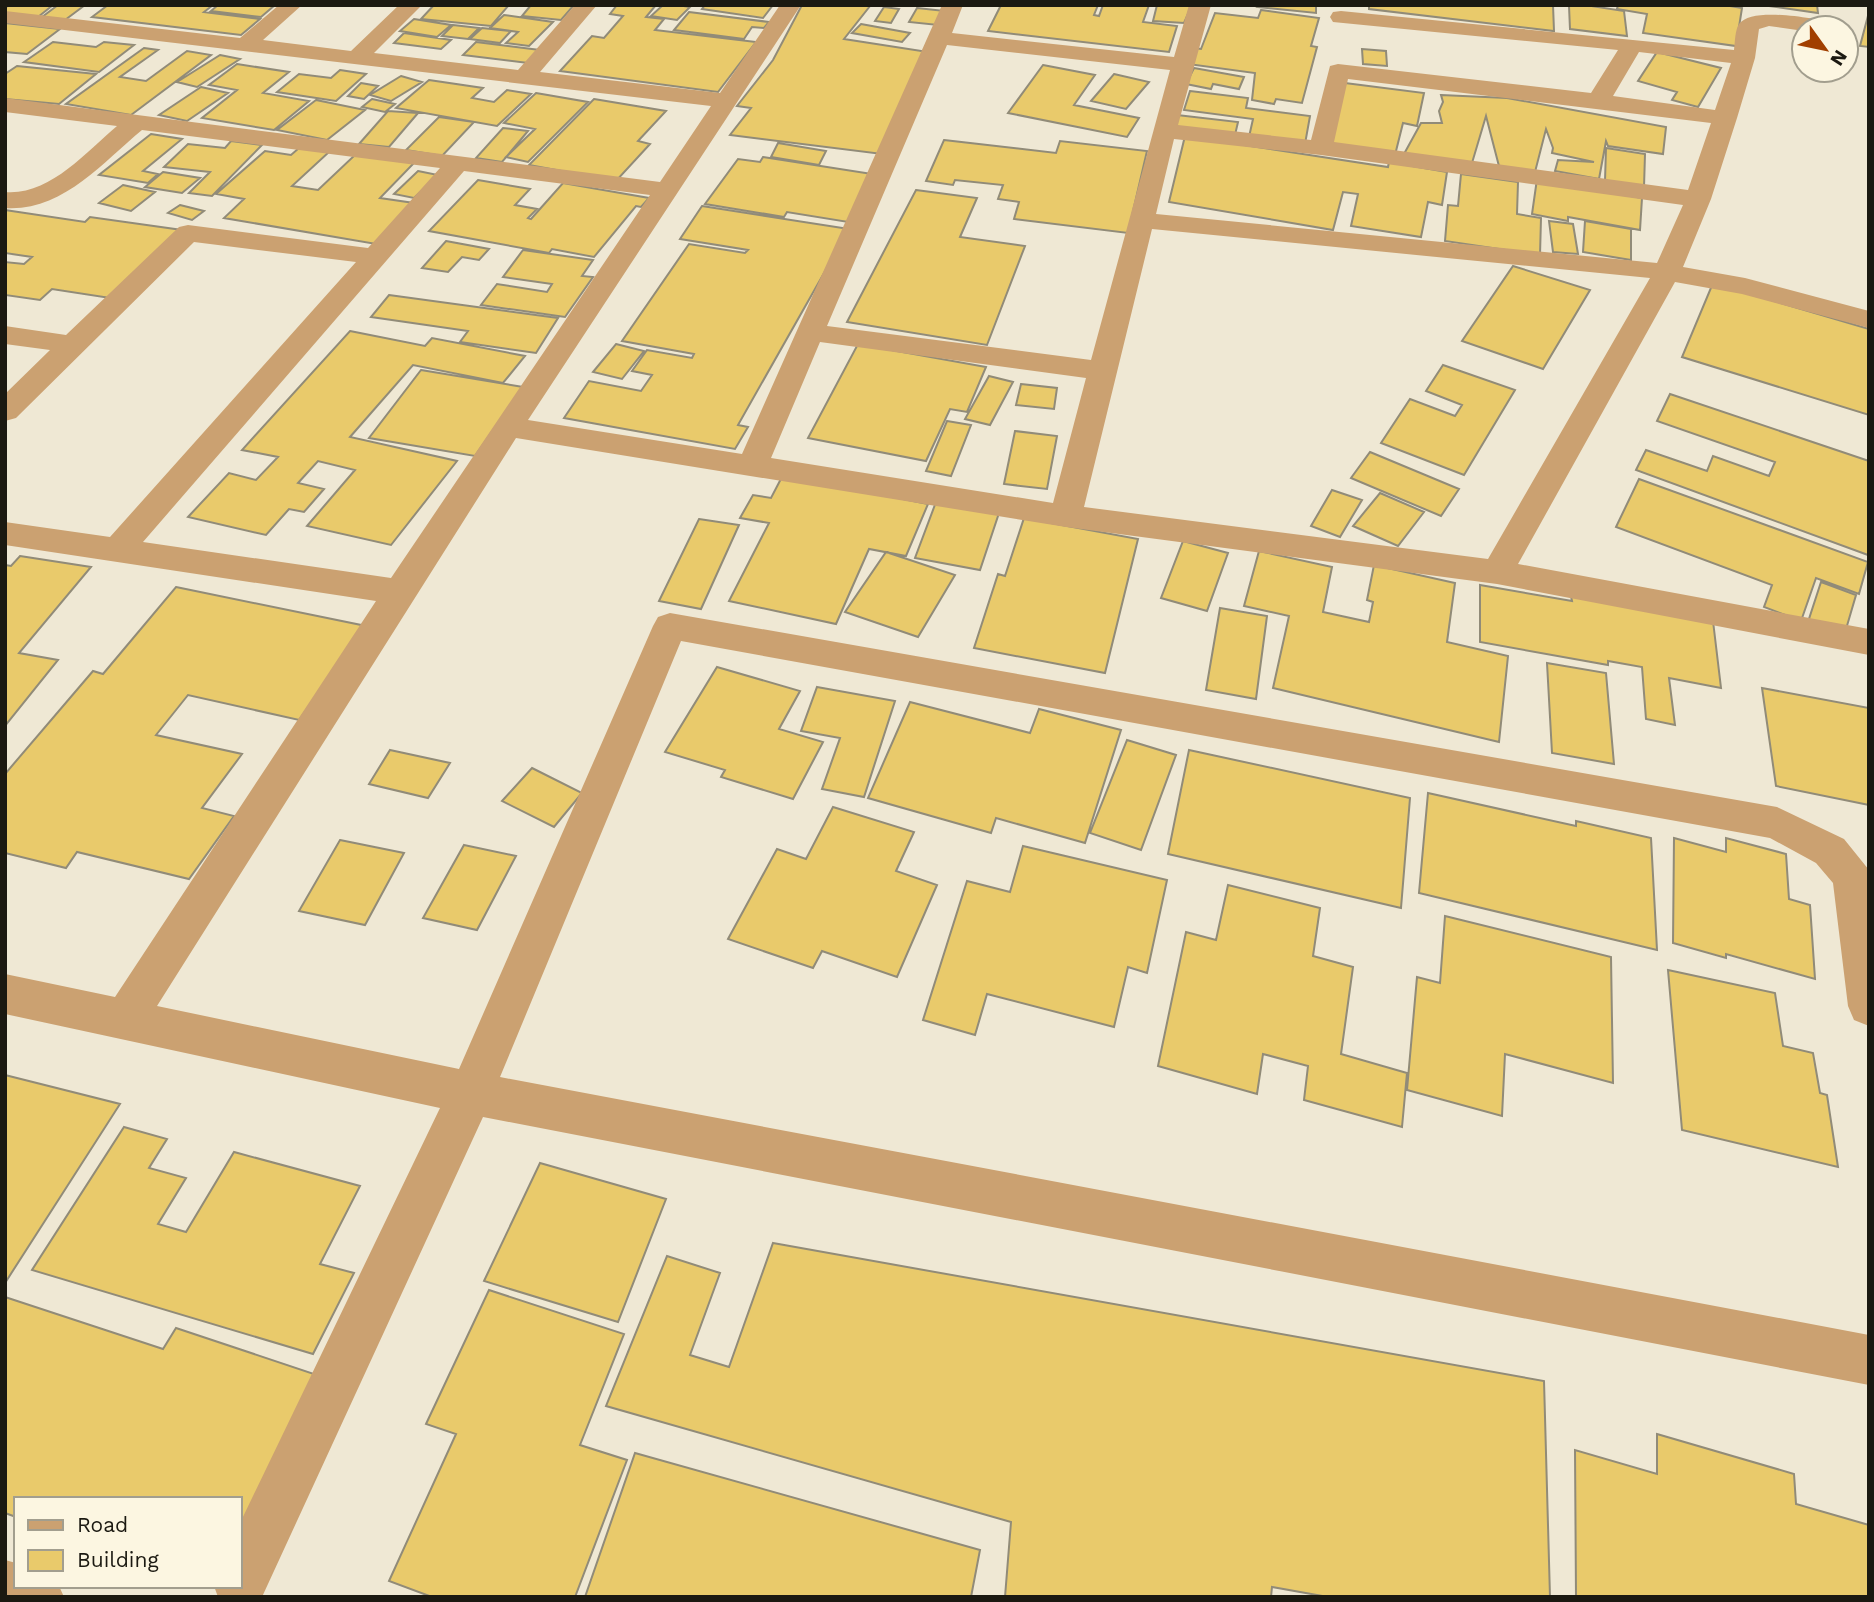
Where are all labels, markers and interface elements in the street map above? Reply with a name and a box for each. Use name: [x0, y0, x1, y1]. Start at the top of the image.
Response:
north arrow: [1790, 14, 1860, 84]
text: N: [1825, 46, 1852, 70]
legend: [14, 1497, 242, 1588]
text: Road: [77, 1512, 128, 1537]
text: Building: [77, 1547, 159, 1572]

